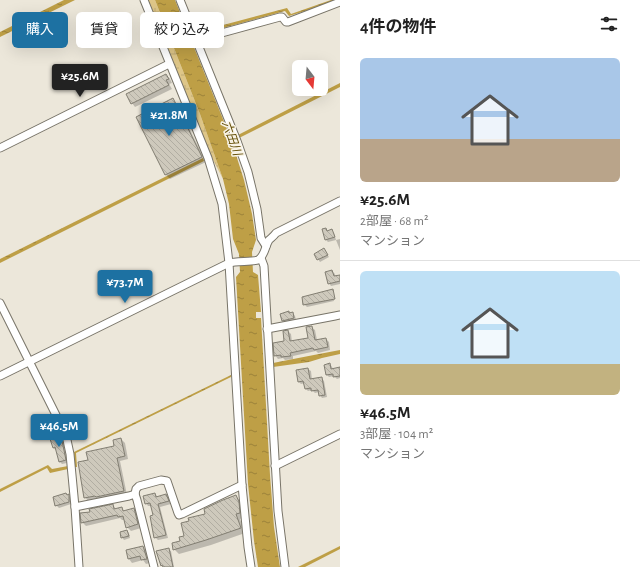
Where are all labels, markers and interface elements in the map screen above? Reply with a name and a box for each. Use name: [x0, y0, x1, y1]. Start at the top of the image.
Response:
chip: 購入: [12, 12, 68, 48]
chip: 賃貸: [76, 12, 132, 48]
chip: 絞り込み: [140, 12, 224, 48]
icon: filters: [598, 13, 620, 35]
text: 4件の物件: [360, 18, 437, 35]
north arrow: [292, 60, 328, 96]
map controls: [292, 60, 328, 96]
pin: ¥25.6M: [47, 64, 113, 98]
text: ¥25.6M: [61, 70, 99, 83]
icon: home: [454, 84, 526, 156]
pin: ¥21.8M: [136, 103, 202, 137]
text: ¥21.8M: [150, 109, 188, 122]
water label: 六田川: [220, 119, 245, 159]
text: ¥25.6M: [360, 191, 410, 208]
text: 2部屋 · 68 m²: [360, 215, 429, 228]
text: マンション: [360, 235, 425, 248]
pin: ¥73.7M: [92, 270, 158, 304]
text: ¥73.7M: [106, 276, 144, 289]
icon: home: [454, 297, 526, 369]
text: ¥46.5M: [360, 404, 411, 421]
pin: ¥46.5M: [26, 414, 92, 448]
text: ¥46.5M: [40, 420, 78, 433]
text: 3部屋 · 104 m²: [360, 428, 433, 441]
text: マンション: [360, 448, 425, 461]

